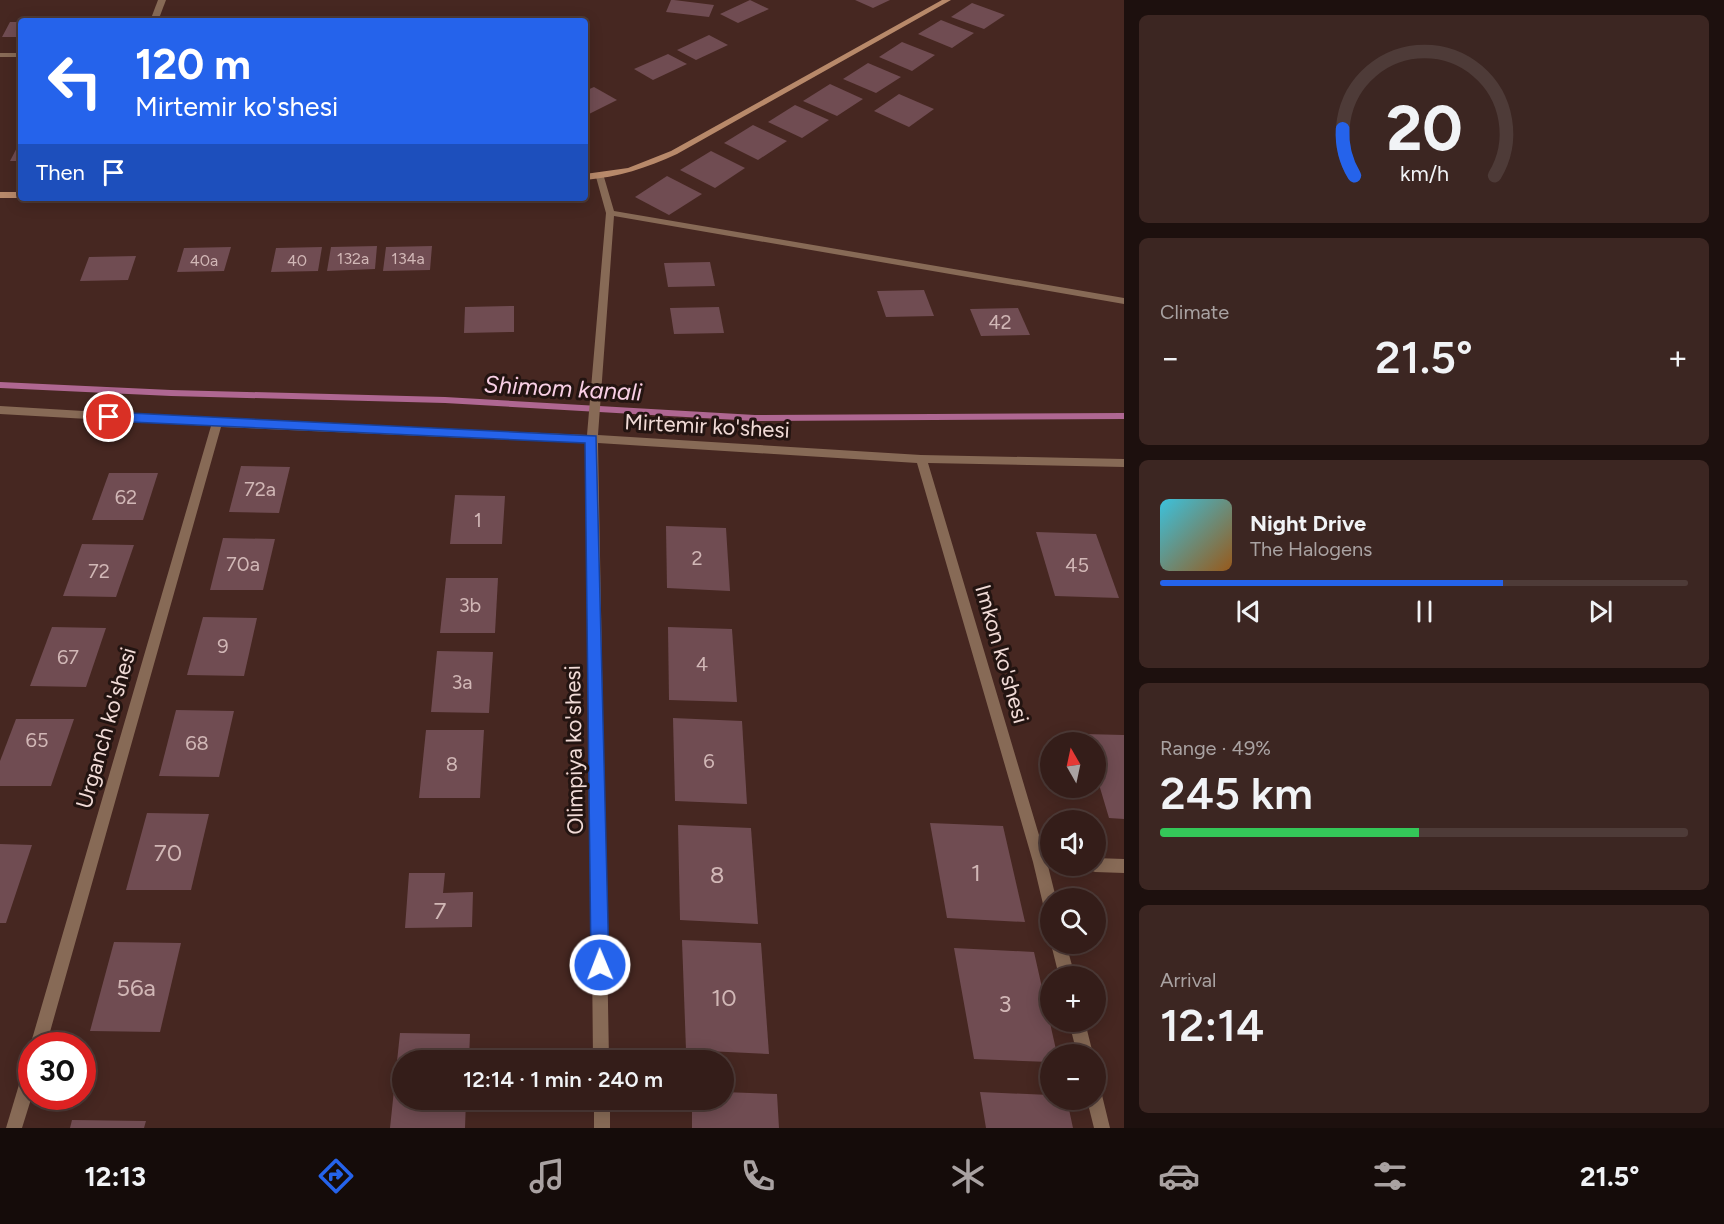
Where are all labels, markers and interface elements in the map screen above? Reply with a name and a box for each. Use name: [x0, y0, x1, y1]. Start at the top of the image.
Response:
text: 120 m: [135, 39, 251, 90]
icon: left: [36, 42, 114, 120]
text: Mirtemir ko'shesi: [135, 90, 338, 123]
text: 20: [1386, 91, 1462, 166]
icon: arrive: [97, 156, 130, 189]
text: Then: [36, 159, 85, 186]
text: km/h: [1400, 161, 1448, 186]
house number: 132a: [337, 249, 369, 268]
house number: 134a: [391, 249, 425, 268]
house number: 40a: [190, 251, 218, 270]
house number: 40: [287, 251, 307, 270]
text: Climate: [1160, 300, 1229, 324]
house number: 42: [988, 310, 1012, 334]
text: 21.5°: [1375, 330, 1473, 384]
text: −: [1160, 338, 1181, 377]
text: +: [1667, 338, 1688, 377]
water label: Shimom kanali: [483, 369, 643, 407]
pin: [83, 391, 134, 442]
icon: arrive: [92, 400, 125, 433]
street label: Mirtemir ko'shesi: [624, 408, 790, 444]
house number: 72a: [244, 477, 276, 501]
house number: 62: [115, 485, 137, 509]
house number: 1: [474, 508, 482, 532]
text: Night Drive: [1250, 510, 1366, 537]
text: The Halogens: [1250, 537, 1372, 561]
house number: 2: [691, 546, 703, 570]
house number: 70a: [226, 552, 260, 576]
house number: 45: [1065, 553, 1089, 577]
house number: 72: [88, 559, 110, 583]
street label: Imkon ko'shesi: [969, 582, 1035, 726]
house number: 3b: [459, 593, 481, 617]
icon: previous: [1232, 595, 1265, 628]
icon: pause: [1408, 595, 1441, 628]
icon: next: [1584, 595, 1617, 628]
house number: 9: [217, 634, 229, 658]
street label: Urganch ko'shesi: [70, 644, 142, 812]
house number: 67: [57, 645, 79, 669]
house number: 4: [696, 652, 708, 676]
street label: Olimpiya ko'shesi: [559, 665, 589, 835]
house number: 3a: [451, 670, 473, 694]
house number: 65: [26, 728, 48, 752]
house number: 68: [185, 731, 209, 755]
north arrow: [1040, 732, 1106, 798]
map controls: [1040, 732, 1106, 1110]
text: Range · 49%: [1160, 736, 1271, 760]
house number: 6: [703, 749, 715, 773]
house number: 8: [446, 752, 458, 776]
text: 245 km: [1160, 766, 1313, 820]
button: sound: [1040, 810, 1106, 876]
house number: 70: [154, 838, 182, 867]
house number: 1: [971, 858, 981, 887]
house number: 8: [710, 860, 724, 889]
button: search: [1040, 888, 1106, 954]
house number: 7: [434, 896, 447, 925]
position arrow: [568, 933, 632, 997]
button: +: [1040, 966, 1106, 1032]
text: Arrival: [1160, 968, 1216, 992]
house number: 56a: [116, 973, 156, 1002]
house number: 10: [711, 983, 737, 1012]
house number: 3: [998, 989, 1012, 1018]
text: 12:14: [1160, 998, 1264, 1052]
speed limit sign: 30: [18, 1032, 96, 1110]
button: −: [1040, 1044, 1106, 1110]
text: 12:14 · 1 min · 240 m: [463, 1066, 663, 1093]
icon: directions: [315, 1155, 357, 1197]
icon: music: [526, 1155, 568, 1197]
icon: phone: [737, 1155, 779, 1197]
icon: climate: [947, 1155, 989, 1197]
icon: car: [1158, 1155, 1200, 1197]
icon: filters: [1369, 1155, 1411, 1197]
text: 12:13: [84, 1160, 146, 1193]
text: 21.5°: [1580, 1160, 1640, 1193]

